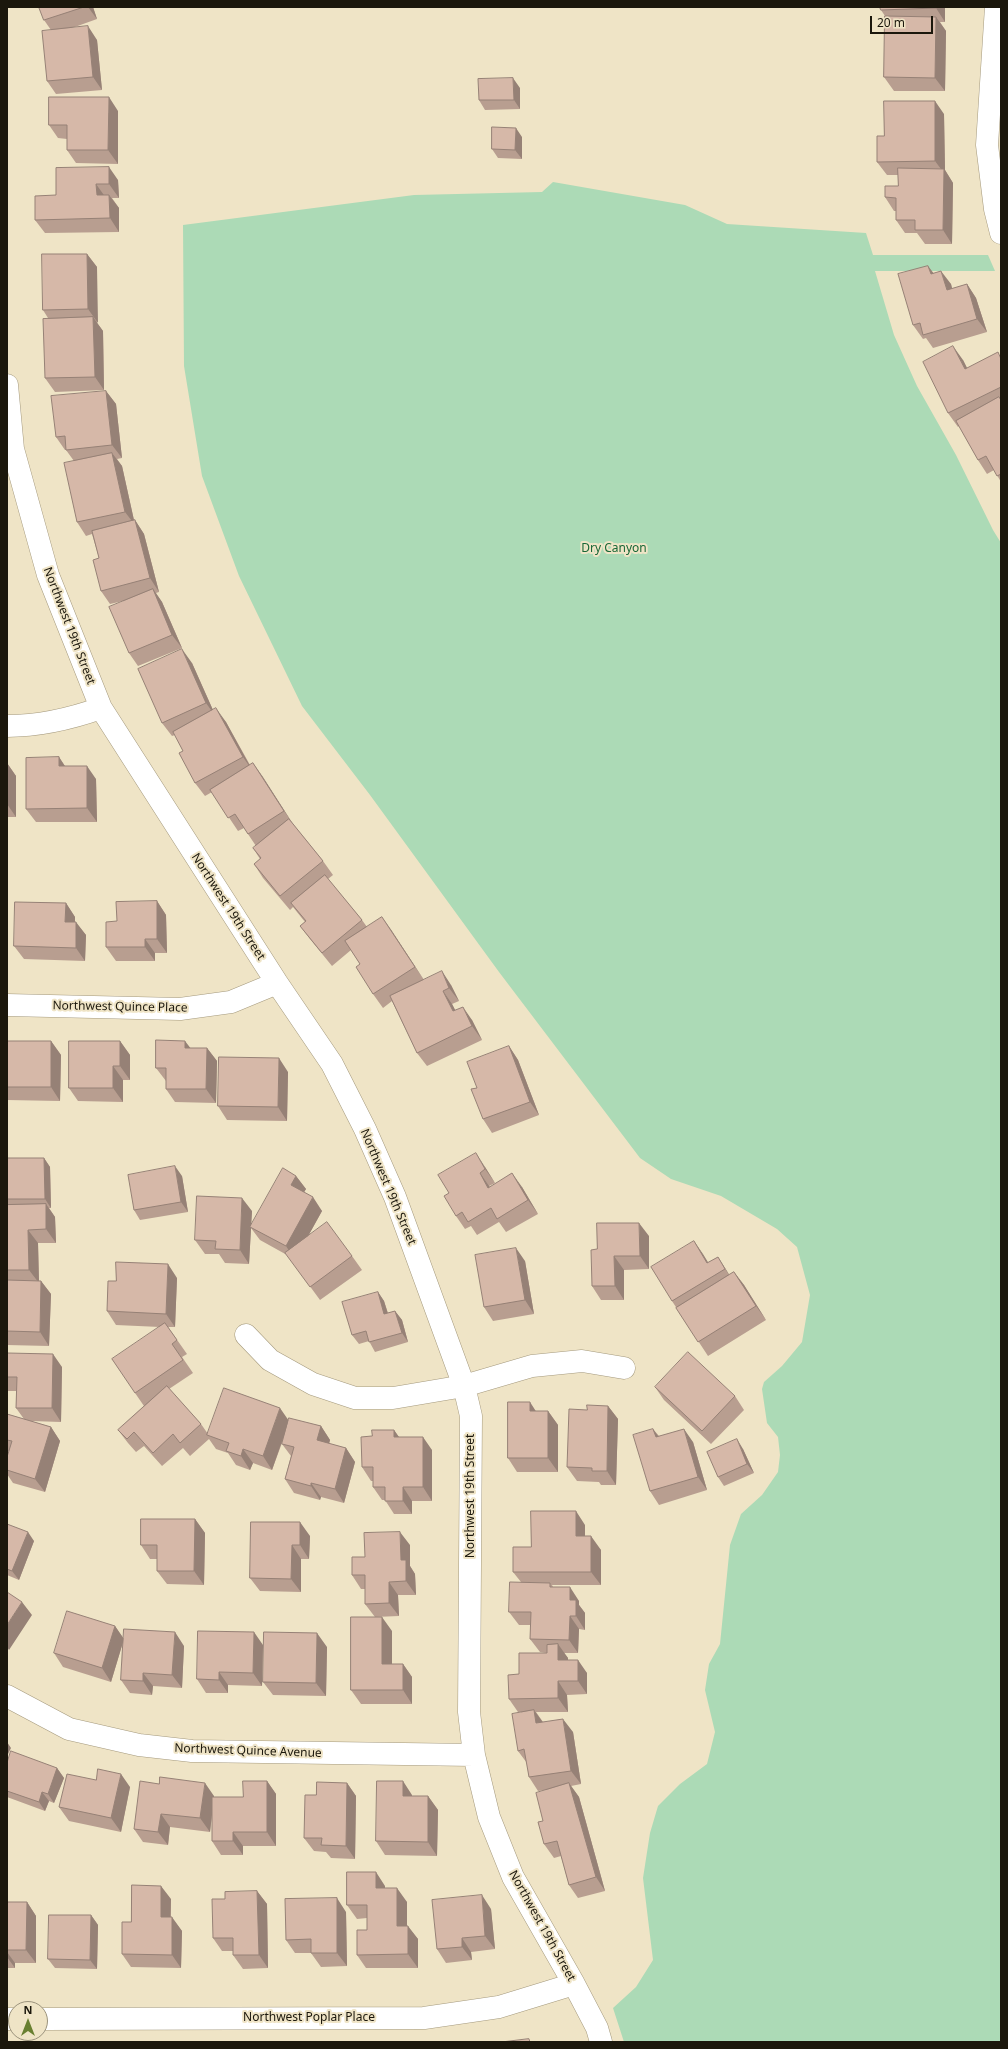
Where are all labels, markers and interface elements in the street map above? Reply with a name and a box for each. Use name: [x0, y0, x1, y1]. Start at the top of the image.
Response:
scale bar: [872, 8, 935, 34]
text: 20 m: [877, 14, 905, 31]
park label: Dry Canyon: [581, 542, 647, 556]
street label: Northwest 19th Street: [40, 565, 98, 687]
street label: Northwest 19th Street: [188, 851, 268, 963]
street label: Northwest Quince Place: [52, 999, 188, 1015]
street label: Northwest 19th Street: [357, 1127, 419, 1247]
street label: Northwest 19th Street: [464, 1434, 478, 1558]
street label: Northwest Quince Avenue: [174, 1741, 322, 1761]
street label: Northwest 19th Street: [506, 1868, 578, 1984]
north arrow: [8, 2001, 48, 2041]
text: N: [24, 2002, 32, 2017]
street label: Northwest Poplar Place: [243, 2011, 375, 2025]

